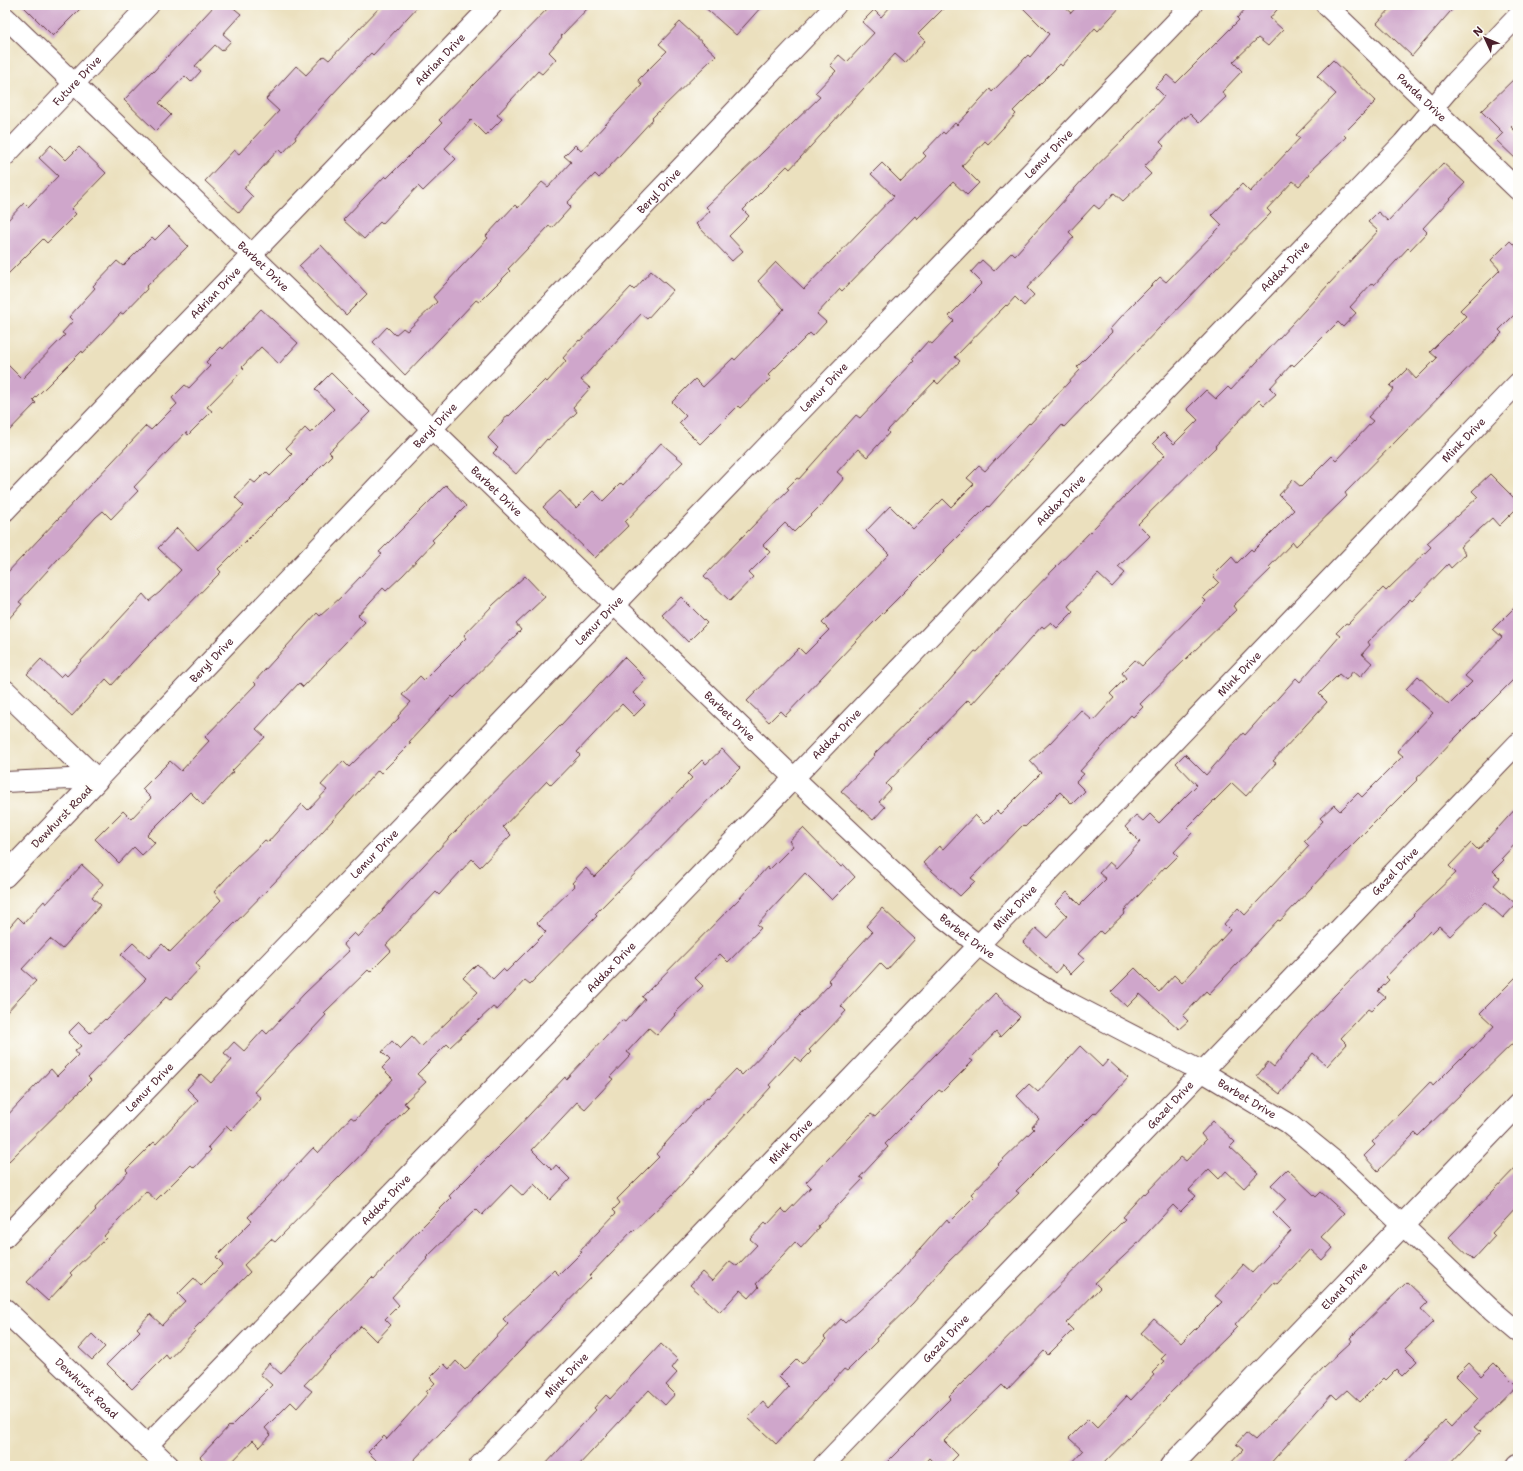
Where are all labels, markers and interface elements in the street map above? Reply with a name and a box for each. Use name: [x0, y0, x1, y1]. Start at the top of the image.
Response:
north arrow: [1465, 18, 1505, 58]
text: N: [1470, 23, 1487, 40]
street label: Adrian Drive: [411, 30, 468, 89]
street label: Future Drive: [49, 52, 104, 109]
street label: Panda Drive: [1394, 70, 1450, 125]
street label: Lemur Drive: [1021, 126, 1076, 182]
street label: Beryl Drive: [633, 165, 684, 217]
street label: Addax Drive: [1257, 237, 1313, 295]
street label: Barbet Drive: [234, 238, 292, 295]
street label: Adrian Drive: [186, 263, 244, 322]
street label: Lemur Drive: [796, 359, 851, 415]
street label: Beryl Drive: [410, 399, 460, 452]
street label: Mink Drive: [1438, 414, 1489, 466]
street label: Barbet Drive: [468, 463, 526, 520]
street label: Addax Drive: [1032, 471, 1089, 529]
street label: Lemur Drive: [571, 592, 626, 649]
street label: Beryl Drive: [186, 634, 237, 686]
street label: Mink Drive: [1214, 648, 1264, 700]
street label: Barbet Drive: [701, 688, 759, 744]
street label: Addax Drive: [808, 705, 864, 763]
street label: Dewhurst Road: [28, 782, 96, 852]
street label: Lemur Drive: [347, 826, 402, 882]
street label: Gazel Drive: [1368, 844, 1422, 899]
street label: Mink Drive: [990, 882, 1040, 933]
street label: Barbet Drive: [937, 910, 998, 962]
street label: Addax Drive: [583, 938, 639, 996]
street label: Lemur Drive: [122, 1059, 177, 1115]
street label: Barbet Drive: [1215, 1075, 1279, 1122]
street label: Gazel Drive: [1143, 1077, 1197, 1132]
street label: Mink Drive: [765, 1115, 816, 1167]
street label: Addax Drive: [358, 1171, 414, 1228]
street label: Eland Drive: [1318, 1258, 1371, 1313]
street label: Gazel Drive: [919, 1311, 972, 1366]
street label: Mink Drive: [541, 1349, 592, 1401]
street label: Dewhurst Road: [52, 1354, 121, 1422]

